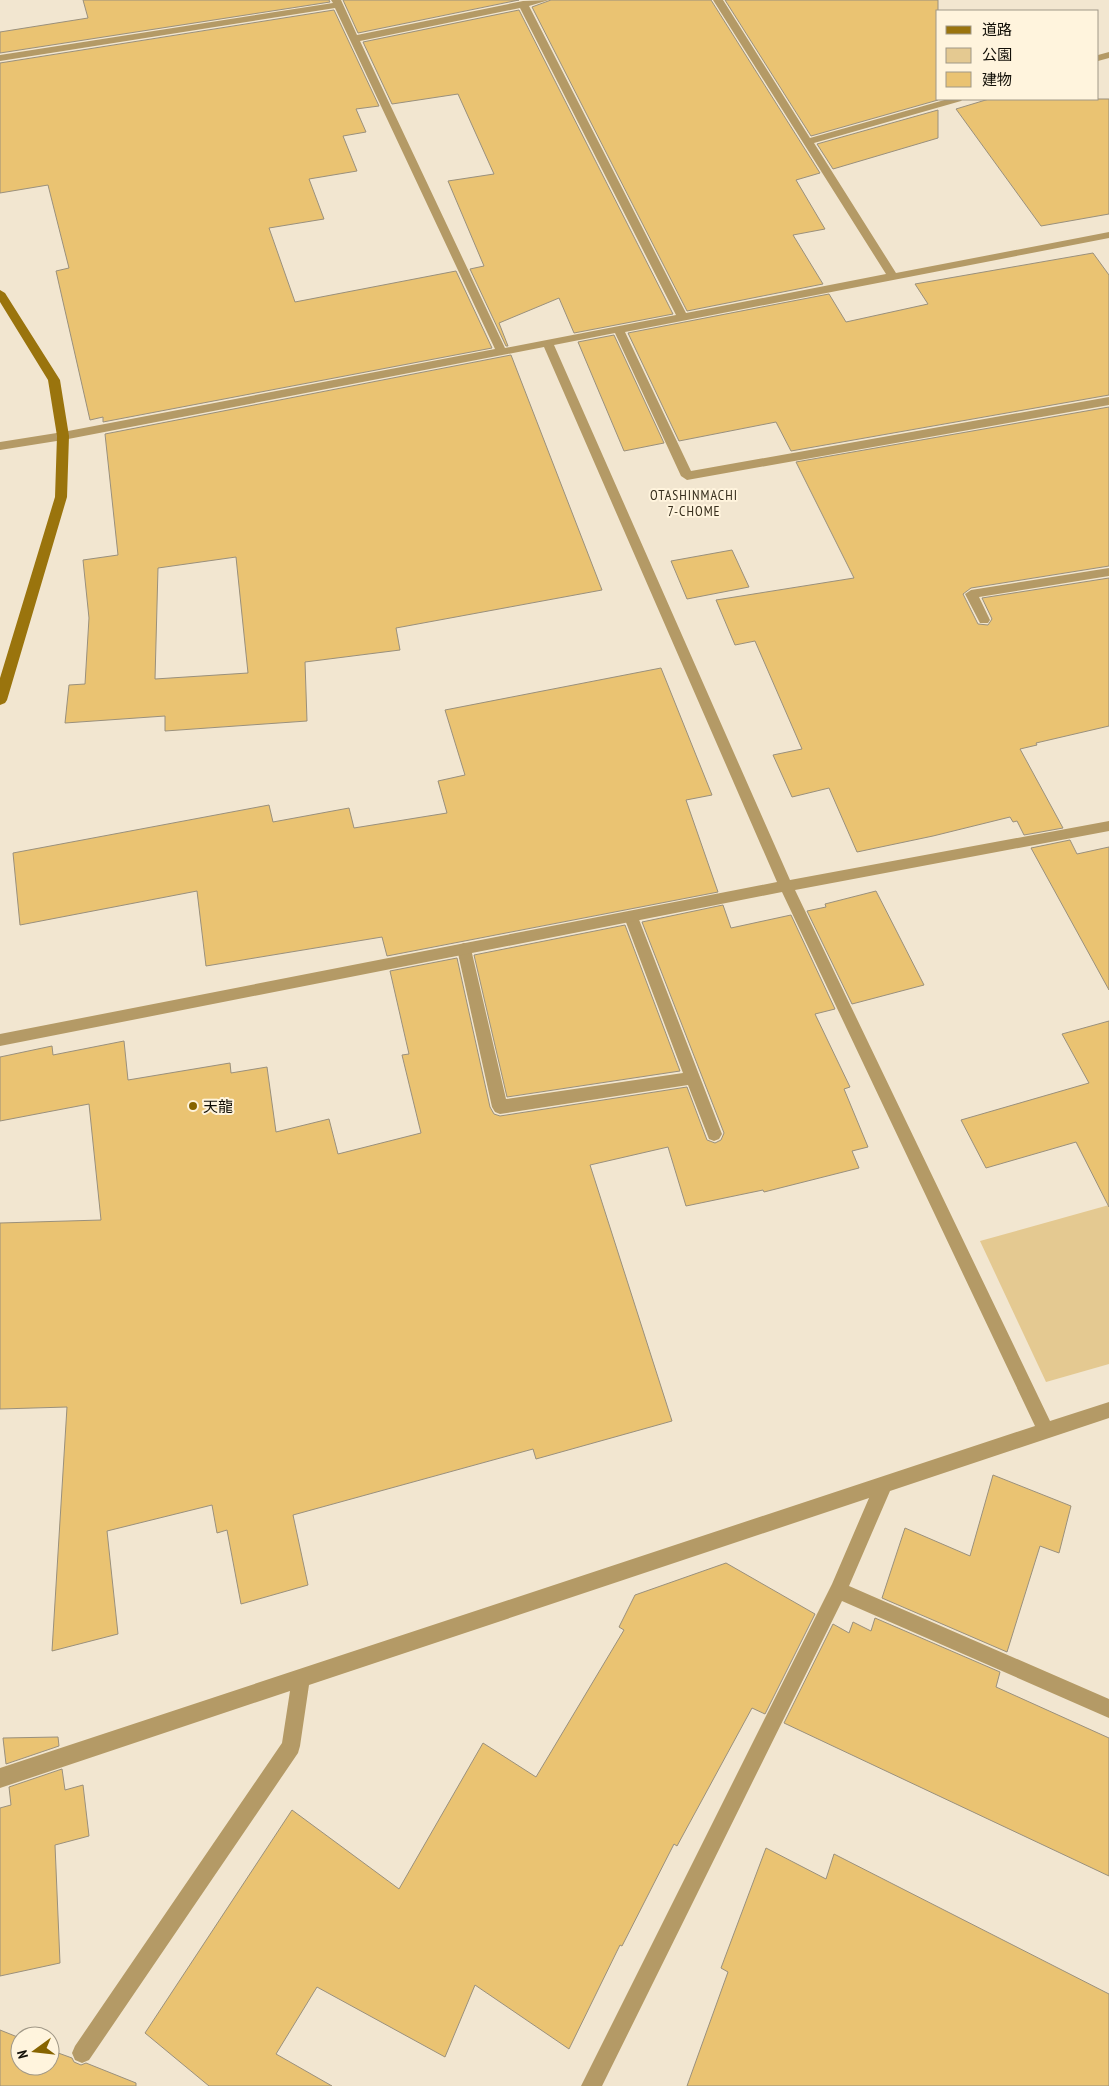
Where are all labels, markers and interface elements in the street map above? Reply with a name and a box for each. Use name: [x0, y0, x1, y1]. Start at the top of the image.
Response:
legend: [936, 10, 1099, 100]
text: 道路: [982, 20, 1012, 39]
text: 公園: [982, 45, 1012, 64]
text: 建物: [982, 70, 1012, 89]
district label: OTASHINMACHI 7-CHOME: [650, 486, 738, 520]
place label: 天龍: [203, 1097, 233, 1116]
marker: 天龍: [187, 1100, 199, 1112]
north arrow: [10, 2026, 60, 2076]
text: N: [13, 2048, 32, 2060]

